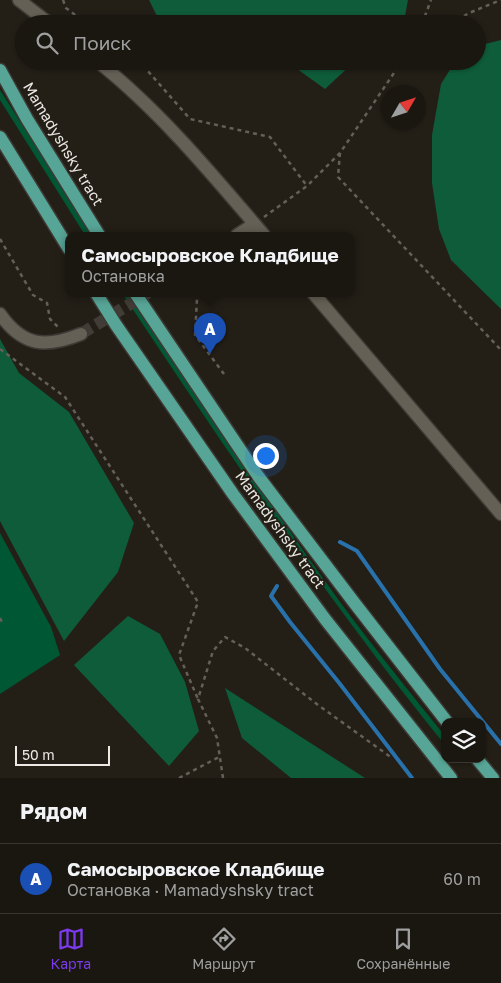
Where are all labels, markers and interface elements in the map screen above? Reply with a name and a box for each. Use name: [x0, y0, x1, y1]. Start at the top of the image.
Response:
search box: [15, 15, 486, 70]
icon: search: [33, 29, 61, 57]
text: Поиск: [73, 31, 132, 54]
street label: Mamadyshsky tract: [20, 78, 108, 209]
north arrow: [381, 85, 426, 130]
popup: [65, 232, 355, 297]
text: Самосыровское Кладбище: [81, 243, 339, 266]
text: Остановка: [81, 266, 165, 286]
pin: A: [194, 313, 226, 354]
your location: [253, 443, 279, 469]
street label: Mamadyshsky tract: [232, 467, 330, 592]
map controls: [441, 718, 486, 763]
button: layers: [441, 718, 486, 763]
scale bar: [15, 743, 110, 766]
text: 50 m: [22, 746, 55, 763]
text: Рядом: [20, 798, 87, 824]
text: Самосыровское Кладбище: [67, 857, 324, 880]
text: A: [30, 869, 42, 889]
text: 60 m: [443, 869, 481, 889]
text: Остановка · Mamadyshsky tract: [67, 880, 314, 900]
tab: Карта: [51, 925, 91, 972]
tab: Маршрут: [192, 925, 255, 972]
tab: Сохранённые: [356, 925, 450, 972]

